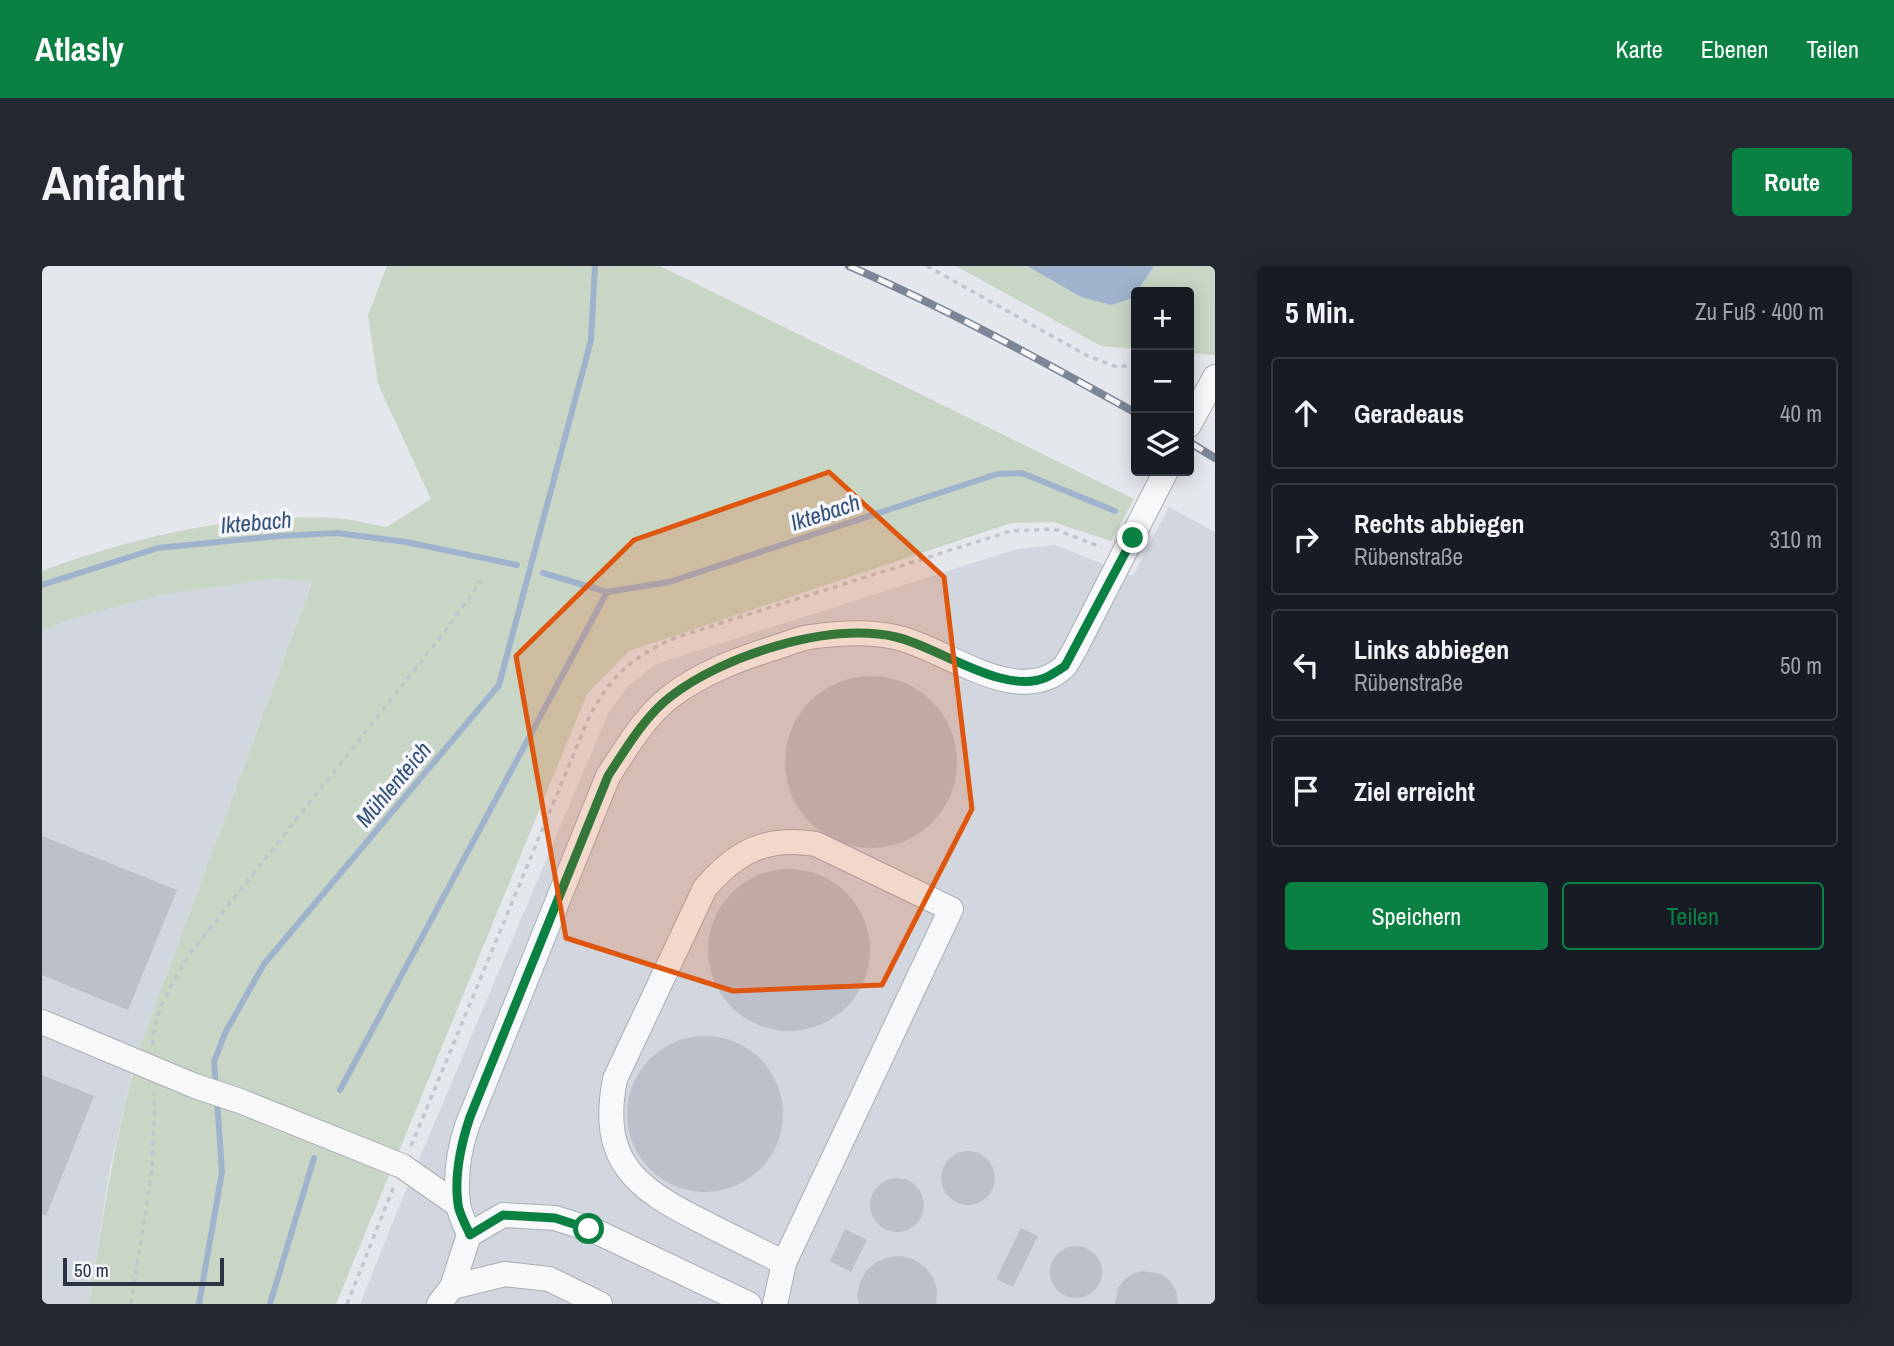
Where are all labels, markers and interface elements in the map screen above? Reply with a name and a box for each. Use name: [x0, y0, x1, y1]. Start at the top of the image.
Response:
text: Atlasly: [35, 27, 124, 71]
text: Karte: [1616, 33, 1663, 65]
text: Ebenen: [1701, 33, 1768, 65]
text: Teilen: [1806, 33, 1859, 65]
button: Route: [1732, 148, 1852, 216]
text: Anfahrt: [42, 149, 185, 215]
map controls: [1131, 287, 1194, 476]
button: +: [1131, 287, 1194, 350]
text: 5 Min.: [1285, 292, 1355, 332]
text: Zu Fuß · 400 m: [1695, 296, 1824, 327]
button: −: [1131, 350, 1194, 413]
icon: ahead: [1287, 394, 1325, 432]
text: Geradeaus: [1354, 396, 1464, 431]
text: 40 m: [1780, 398, 1822, 429]
button: layers: [1131, 413, 1194, 476]
water label: Iktebach: [786, 486, 864, 538]
water label: Iktebach: [219, 503, 293, 541]
text: Rechts abbiegen: [1354, 506, 1525, 541]
icon: right: [1287, 520, 1325, 558]
route end: [1117, 522, 1148, 553]
text: 310 m: [1770, 524, 1822, 555]
text: Rübenstraße: [1354, 541, 1463, 572]
text: Links abbiegen: [1354, 632, 1509, 667]
icon: left: [1287, 646, 1325, 684]
text: 50 m: [1780, 650, 1822, 681]
text: Rübenstraße: [1354, 667, 1463, 698]
water label: Mühlenteich: [348, 735, 438, 833]
icon: arrive: [1287, 772, 1325, 810]
text: Ziel erreicht: [1354, 774, 1475, 809]
button: Speichern: [1285, 882, 1548, 950]
button: Teilen: [1562, 882, 1824, 950]
route start: [573, 1213, 604, 1244]
scale bar: [63, 1255, 224, 1287]
text: 50 m: [74, 1257, 109, 1283]

